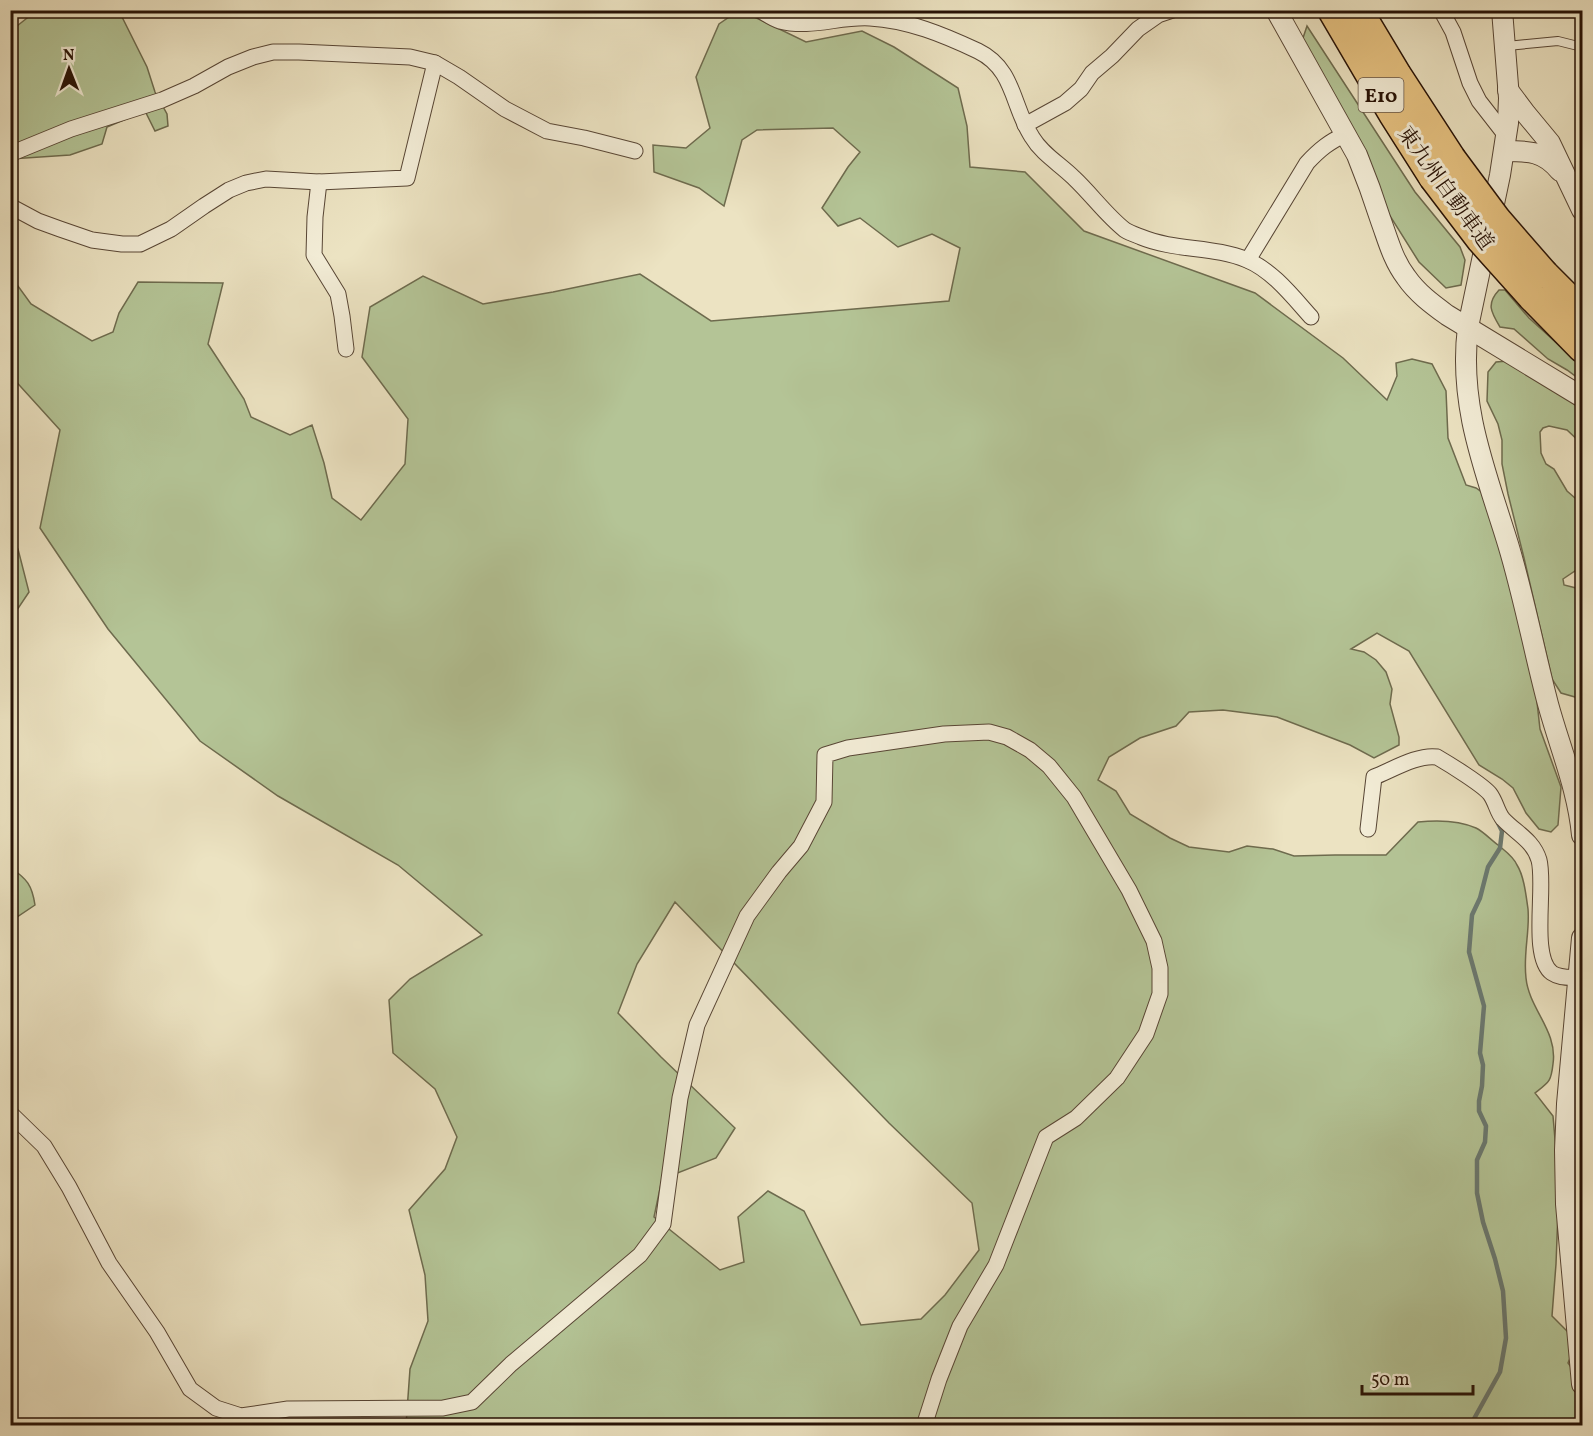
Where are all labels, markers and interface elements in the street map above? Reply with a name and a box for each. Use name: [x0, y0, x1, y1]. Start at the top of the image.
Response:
north arrow: [39, 39, 99, 99]
text: N: [63, 45, 75, 67]
road number: E10: [1358, 78, 1404, 112]
street label: 東九州自動車道: [1390, 121, 1500, 257]
scale bar: [1362, 1358, 1473, 1396]
text: 50 m: [1371, 1368, 1410, 1393]

